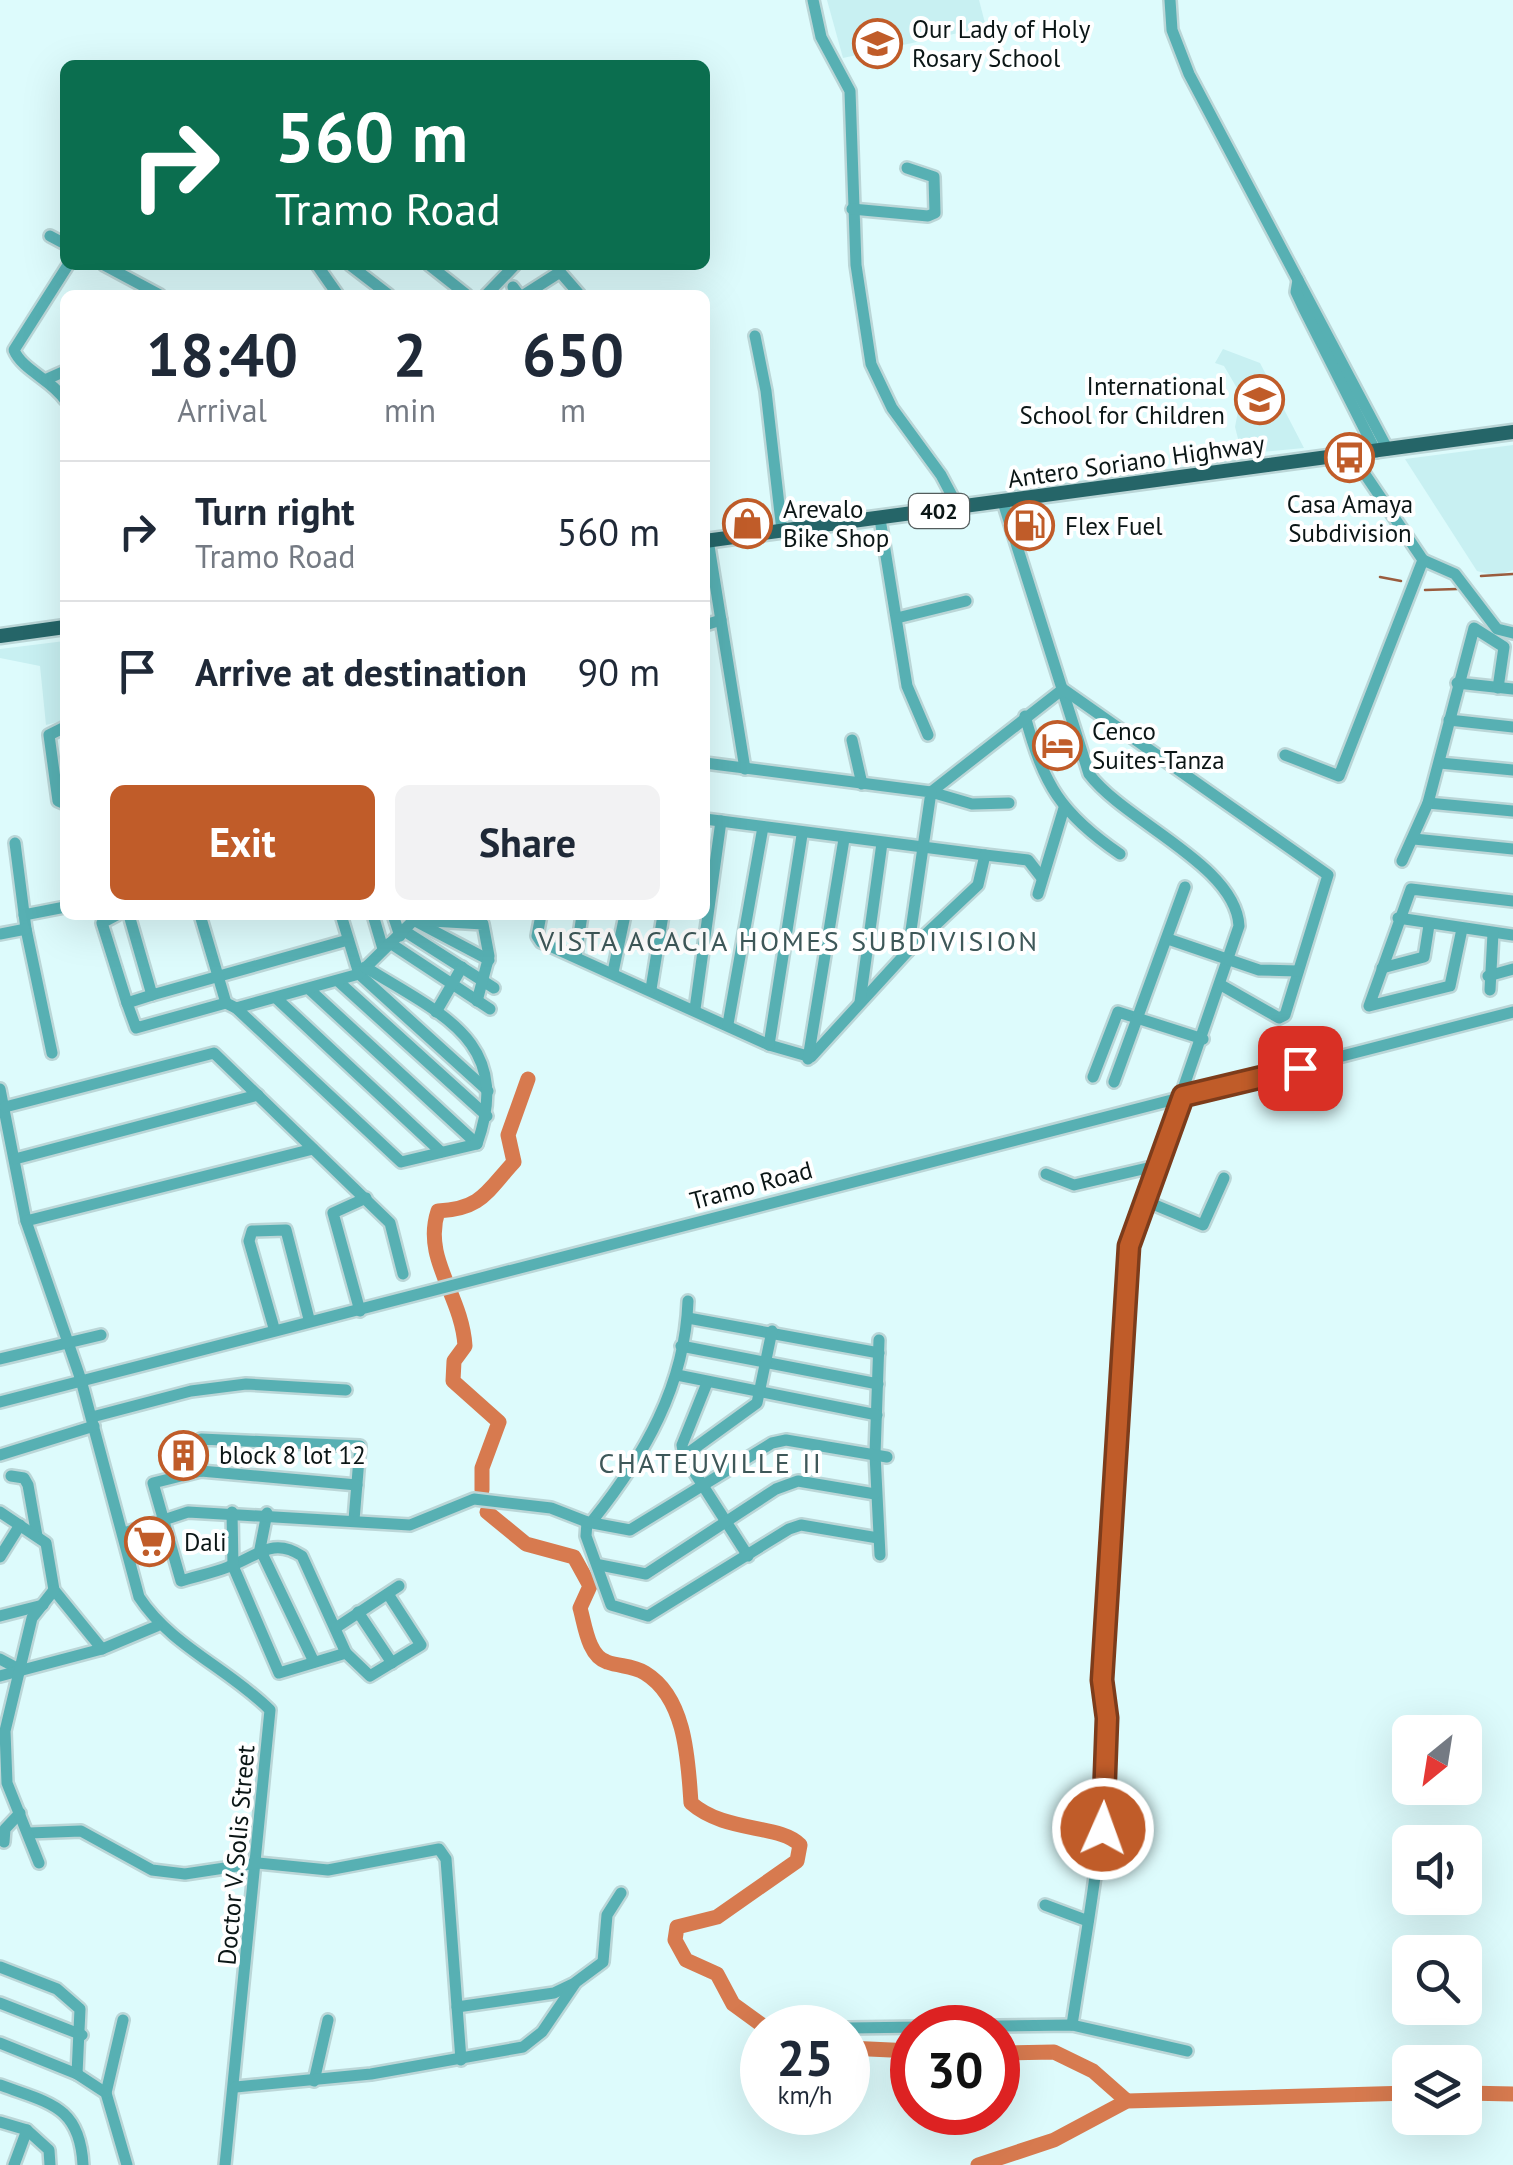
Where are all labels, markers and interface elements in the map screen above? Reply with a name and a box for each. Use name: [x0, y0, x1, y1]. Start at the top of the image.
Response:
place label: Our Lady of Holy Rosary School: [912, 13, 1091, 74]
school or university icon: Our Lady of Holy Rosary School: [851, 17, 903, 69]
text: 560 m: [275, 91, 468, 181]
icon: right: [110, 100, 240, 230]
text: Tramo Road: [275, 179, 501, 237]
text: 18:40: [146, 315, 298, 393]
text: 2: [393, 315, 427, 393]
text: 650: [522, 315, 624, 393]
place label: International School for Children: [1019, 370, 1226, 431]
school or university icon: International School for Children: [1234, 374, 1286, 426]
text: Arrival: [177, 389, 267, 431]
text: min: [384, 389, 436, 431]
text: m: [560, 389, 586, 431]
street label: Antero Soriano Highway: [1006, 427, 1267, 495]
bus stop icon: Casa Amaya Subdivision: [1324, 432, 1376, 484]
text: Turn right: [195, 486, 355, 535]
place label: Casa Amaya Subdivision: [1287, 488, 1413, 549]
place label: Arevalo Bike Shop: [783, 493, 889, 554]
road number: 402: [909, 494, 969, 528]
shop icon: Arevalo Bike Shop: [722, 497, 774, 549]
fuel station icon: Flex Fuel: [1004, 500, 1056, 552]
icon: right: [110, 504, 165, 559]
text: 560 m: [557, 507, 660, 556]
place label: Flex Fuel: [1065, 510, 1163, 542]
text: Tramo Road: [195, 535, 356, 577]
icon: arrive: [110, 644, 165, 699]
text: Arrive at destination: [195, 647, 527, 696]
text: 90 m: [578, 647, 660, 696]
place label: Cenco Suites-Tanza: [1092, 715, 1225, 776]
hotel icon: Cenco Suites-Tanza: [1031, 719, 1083, 771]
button: Exit: [110, 785, 375, 900]
button: Share: [395, 785, 660, 900]
district label: VISTA ACACIA HOMES SUBDIVISION: [537, 922, 1040, 959]
pin: [1258, 1026, 1343, 1111]
icon: arrive: [1273, 1041, 1328, 1096]
street label: Tramo Road: [686, 1153, 816, 1217]
building icon: block 8 lot 12: [158, 1429, 210, 1481]
place label: block 8 lot 12: [219, 1439, 366, 1471]
district label: CHATEUVILLE II: [599, 1444, 823, 1481]
supermarket icon: Dali: [123, 1516, 175, 1568]
place label: Dali: [184, 1526, 227, 1558]
north arrow: [1392, 1715, 1482, 1805]
map controls: [1392, 1715, 1482, 2135]
street label: Doctor V. Solis Street: [210, 1743, 262, 1966]
position arrow: [1051, 1777, 1155, 1881]
button: sound: [1392, 1825, 1482, 1915]
button: search: [1392, 1935, 1482, 2025]
speed limit sign: 30: [890, 2005, 1020, 2135]
text: 25: [777, 2025, 833, 2090]
button: layers: [1392, 2045, 1482, 2135]
text: km/h: [778, 2079, 832, 2111]

